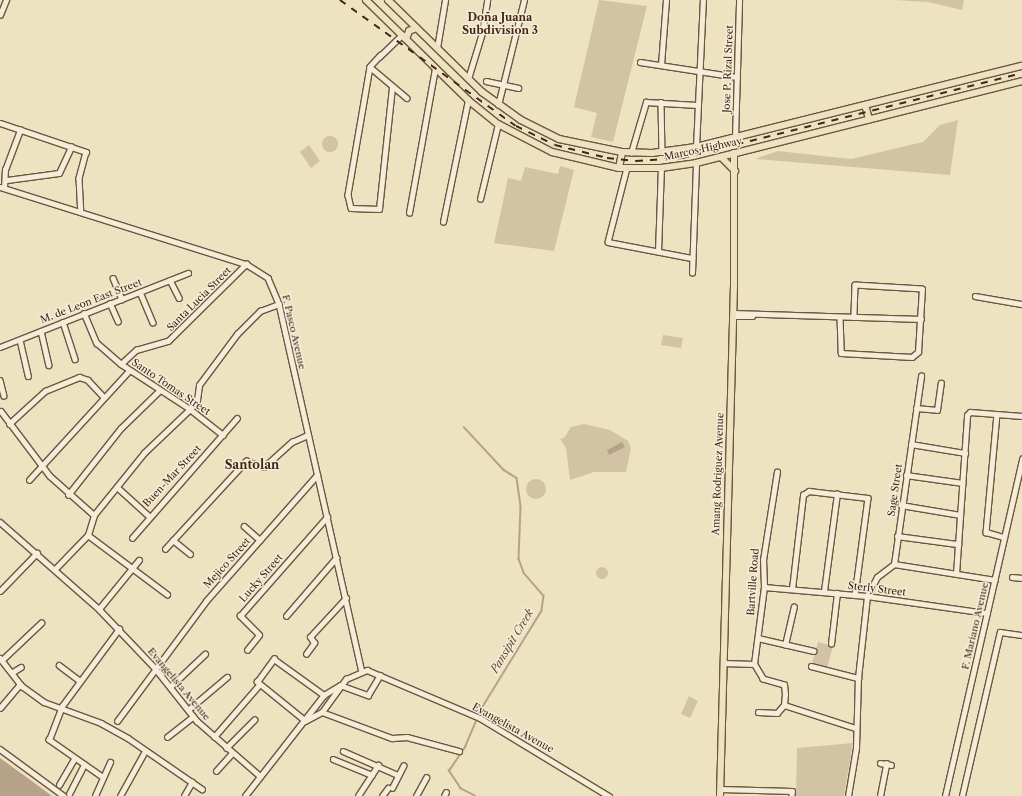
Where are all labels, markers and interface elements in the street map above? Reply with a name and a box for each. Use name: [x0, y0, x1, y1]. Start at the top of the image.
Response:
district label: Doña Juana Subdivision 3: [462, 11, 538, 37]
street label: Jose P. Rizal Street: [720, 25, 736, 113]
street label: Marcos Highway: [663, 135, 743, 163]
street label: Santa Lucia Street: [164, 264, 234, 334]
street label: M. de Leon East Street: [38, 276, 144, 326]
street label: F. Pasco Avenue: [280, 293, 308, 371]
street label: Santo Tomas Street: [129, 356, 213, 418]
street label: Amang Rodriguez Avenue: [710, 412, 726, 536]
street label: Buen-Mar Street: [140, 443, 204, 509]
district label: Santolan: [225, 458, 279, 472]
street label: Sage Street: [885, 463, 905, 517]
street label: Mejico Street: [201, 535, 253, 591]
street label: Bartville Road: [745, 548, 761, 616]
street label: Lucky Street: [237, 551, 285, 605]
street label: Sterly Street: [847, 579, 907, 599]
street label: F. Mariano Avenue: [959, 581, 991, 671]
water label: Pansipit Creek: [488, 607, 536, 675]
street label: Evangelista Avenue: [145, 645, 213, 723]
street label: Evangelista Avenue: [470, 701, 556, 755]

